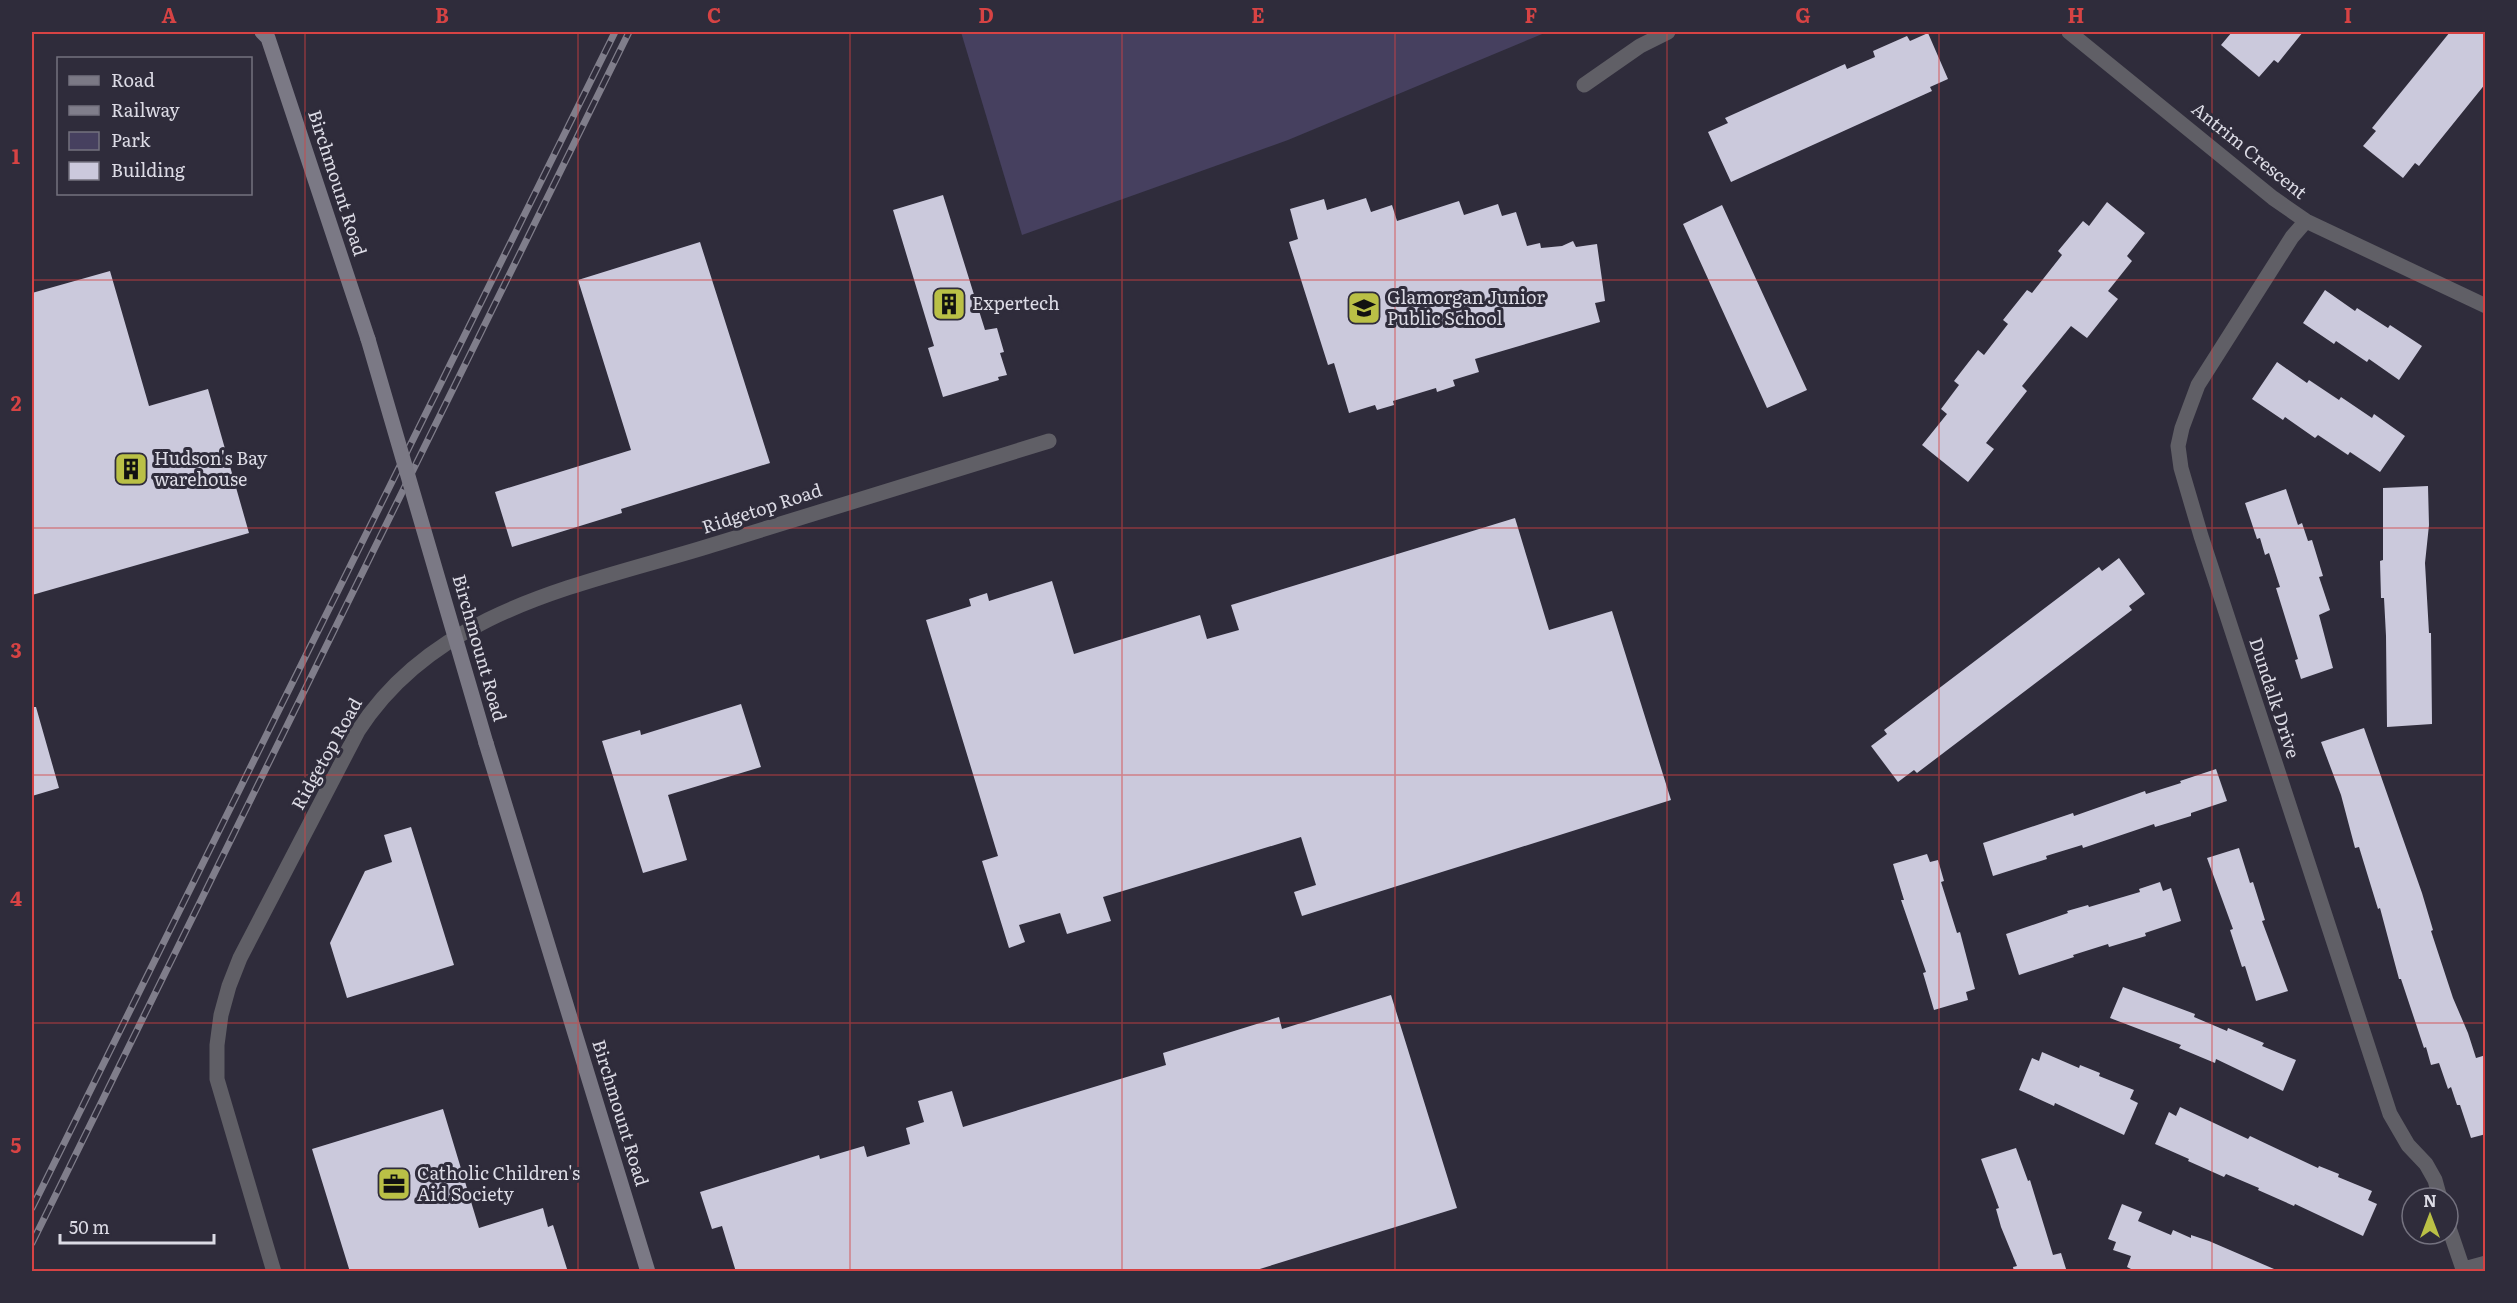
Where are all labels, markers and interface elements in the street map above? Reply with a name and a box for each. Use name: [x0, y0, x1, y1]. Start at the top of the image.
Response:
text: A: [161, 0, 177, 29]
text: B: [435, 0, 449, 29]
text: C: [707, 0, 721, 29]
text: D: [978, 0, 994, 29]
text: E: [1251, 0, 1265, 29]
text: F: [1525, 0, 1538, 29]
text: G: [1795, 0, 1811, 29]
text: H: [2068, 0, 2084, 29]
text: I: [2344, 0, 2352, 29]
legend: [57, 57, 252, 195]
text: Road: [111, 66, 155, 93]
street label: Antrim Crescent: [2186, 95, 2314, 205]
text: Railway: [111, 96, 180, 123]
street label: Birchmount Road: [302, 106, 375, 259]
text: Park: [111, 126, 152, 153]
text: 1: [12, 140, 20, 170]
text: Building: [111, 156, 186, 183]
place label: Glamorgan Junior Public School: [1387, 283, 1545, 331]
building icon: Expertech: [931, 286, 967, 322]
place label: Expertech: [972, 289, 1060, 316]
school or university icon: Glamorgan Junior Public School: [1346, 290, 1382, 326]
text: 2: [11, 387, 22, 417]
place label: Hudson's Bay warehouse: [154, 444, 268, 492]
building icon: Hudson's Bay warehouse: [113, 451, 149, 487]
street label: Ridgetop Road: [698, 475, 825, 540]
street label: Birchmount Road: [447, 571, 514, 724]
text: 3: [10, 634, 22, 664]
street label: Dundalk Drive: [2243, 634, 2308, 761]
street label: Ridgetop Road: [284, 692, 368, 814]
text: 4: [10, 882, 22, 912]
street label: Birchmount Road: [586, 1036, 657, 1189]
text: 5: [11, 1129, 22, 1159]
place label: Catholic Children's Aid Society: [417, 1159, 580, 1207]
office icon: Catholic Children's Aid Society: [376, 1166, 412, 1202]
north arrow: [2400, 1186, 2460, 1246]
text: N: [2423, 1188, 2437, 1212]
scale bar: [60, 1207, 214, 1245]
text: 50 m: [69, 1213, 110, 1240]

